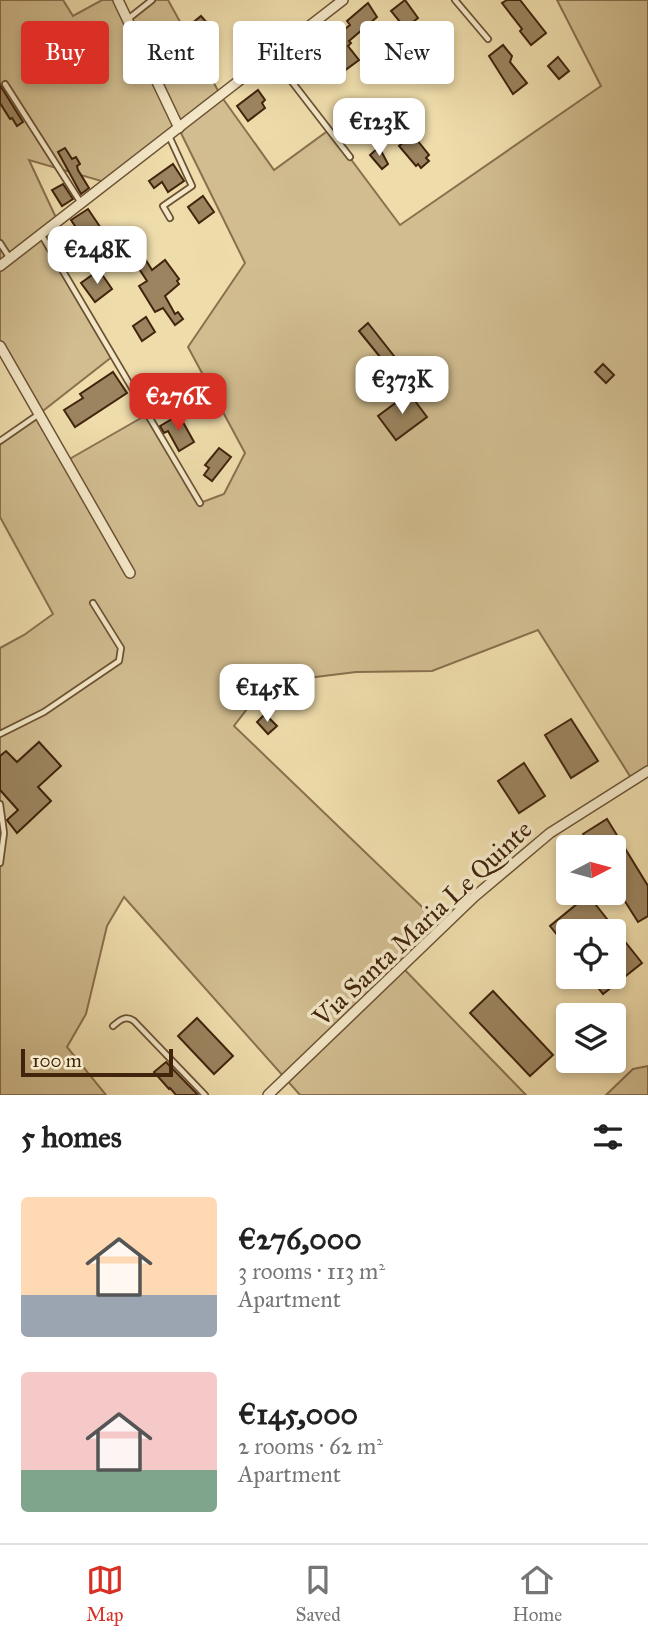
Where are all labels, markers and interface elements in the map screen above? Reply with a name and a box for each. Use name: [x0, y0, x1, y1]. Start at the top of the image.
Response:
chip: Buy: [21, 21, 109, 84]
chip: Rent: [123, 21, 219, 84]
chip: Filters: [233, 21, 346, 84]
chip: New: [360, 21, 454, 84]
pin: €123K: [330, 99, 428, 158]
text: €123K: [349, 107, 409, 135]
pin: €248K: [48, 226, 146, 286]
text: €248K: [64, 235, 130, 263]
pin: €373K: [353, 356, 451, 416]
text: €373K: [372, 365, 432, 393]
pin: €276K: [129, 374, 227, 433]
text: €276K: [146, 382, 210, 410]
pin: €145K: [218, 664, 316, 724]
text: €145K: [236, 673, 298, 701]
street label: Via Santa Maria Le Quinte: [305, 813, 538, 1034]
north arrow: [556, 835, 626, 905]
map controls: [556, 835, 626, 1073]
button: locate: [556, 919, 626, 989]
button: layers: [556, 1003, 626, 1073]
scale bar: [21, 1046, 173, 1078]
text: 100 m: [32, 1049, 82, 1072]
icon: filters: [589, 1118, 627, 1156]
text: 5 homes: [21, 1119, 122, 1155]
text: €276,000: [238, 1221, 362, 1257]
icon: home: [77, 1225, 161, 1309]
text: 3 rooms · 113 m²: [238, 1257, 385, 1285]
text: Apartment: [238, 1285, 341, 1313]
text: €145,000: [238, 1396, 358, 1432]
icon: home: [77, 1400, 161, 1484]
text: 2 rooms · 62 m²: [238, 1432, 383, 1460]
text: Apartment: [238, 1460, 341, 1488]
tab: Map: [86, 1561, 124, 1626]
tab: Saved: [296, 1561, 341, 1626]
tab: Home: [512, 1561, 562, 1626]

